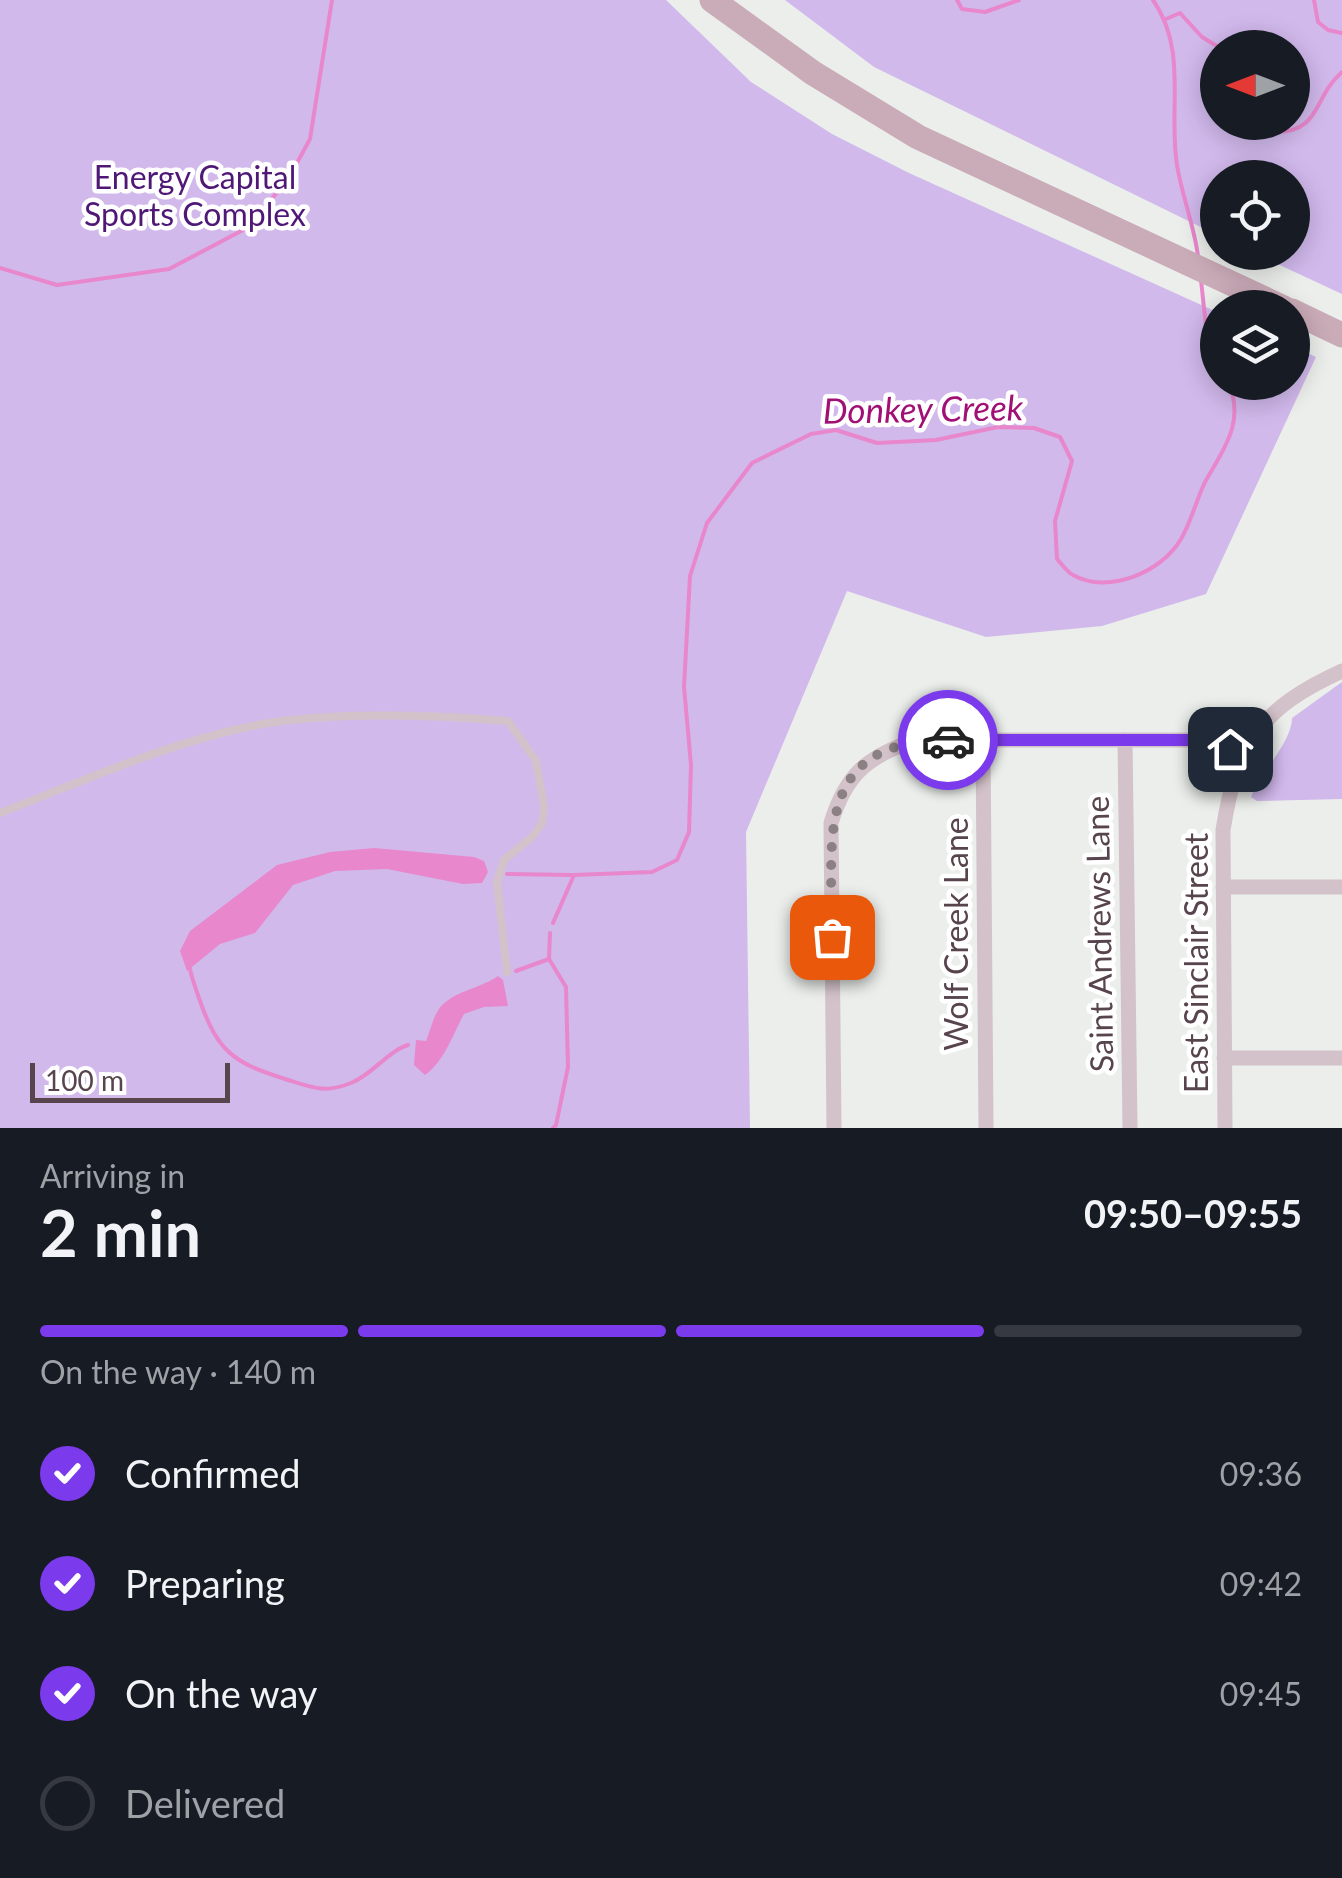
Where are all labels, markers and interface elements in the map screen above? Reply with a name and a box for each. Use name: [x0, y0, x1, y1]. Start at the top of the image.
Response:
north arrow: [1200, 30, 1310, 140]
map controls: [1200, 30, 1310, 400]
park label: Energy Capital Sports Complex: [84, 157, 306, 233]
button: locate: [1200, 160, 1310, 270]
button: layers: [1200, 290, 1310, 400]
water label: Donkey Creek: [822, 385, 1024, 431]
courier: [898, 690, 998, 790]
pin: [1188, 707, 1273, 792]
icon: car: [921, 713, 976, 768]
icon: home: [1203, 722, 1258, 777]
street label: Saint Andrews Lane: [1077, 796, 1120, 1072]
street label: Wolf Creek Lane: [936, 817, 975, 1051]
street label: East Sinclair Street: [1176, 832, 1215, 1093]
pin: [790, 895, 875, 980]
icon: bag: [805, 910, 860, 965]
scale bar: [30, 1058, 230, 1102]
text: 100 m: [45, 1063, 124, 1097]
text: Arriving in: [40, 1156, 185, 1195]
text: 09:50–09:55: [1084, 1190, 1302, 1236]
text: 2 min: [40, 1193, 201, 1271]
text: On the way · 140 m: [40, 1352, 316, 1391]
icon: check: [40, 1446, 95, 1501]
text: Confirmed: [125, 1450, 301, 1496]
text: 09:36: [1220, 1454, 1302, 1493]
icon: check: [40, 1556, 95, 1611]
text: Preparing: [125, 1560, 285, 1606]
text: 09:42: [1220, 1564, 1302, 1603]
icon: check: [40, 1666, 95, 1721]
text: On the way: [125, 1670, 317, 1716]
text: 09:45: [1220, 1674, 1302, 1713]
text: Delivered: [125, 1780, 285, 1826]

